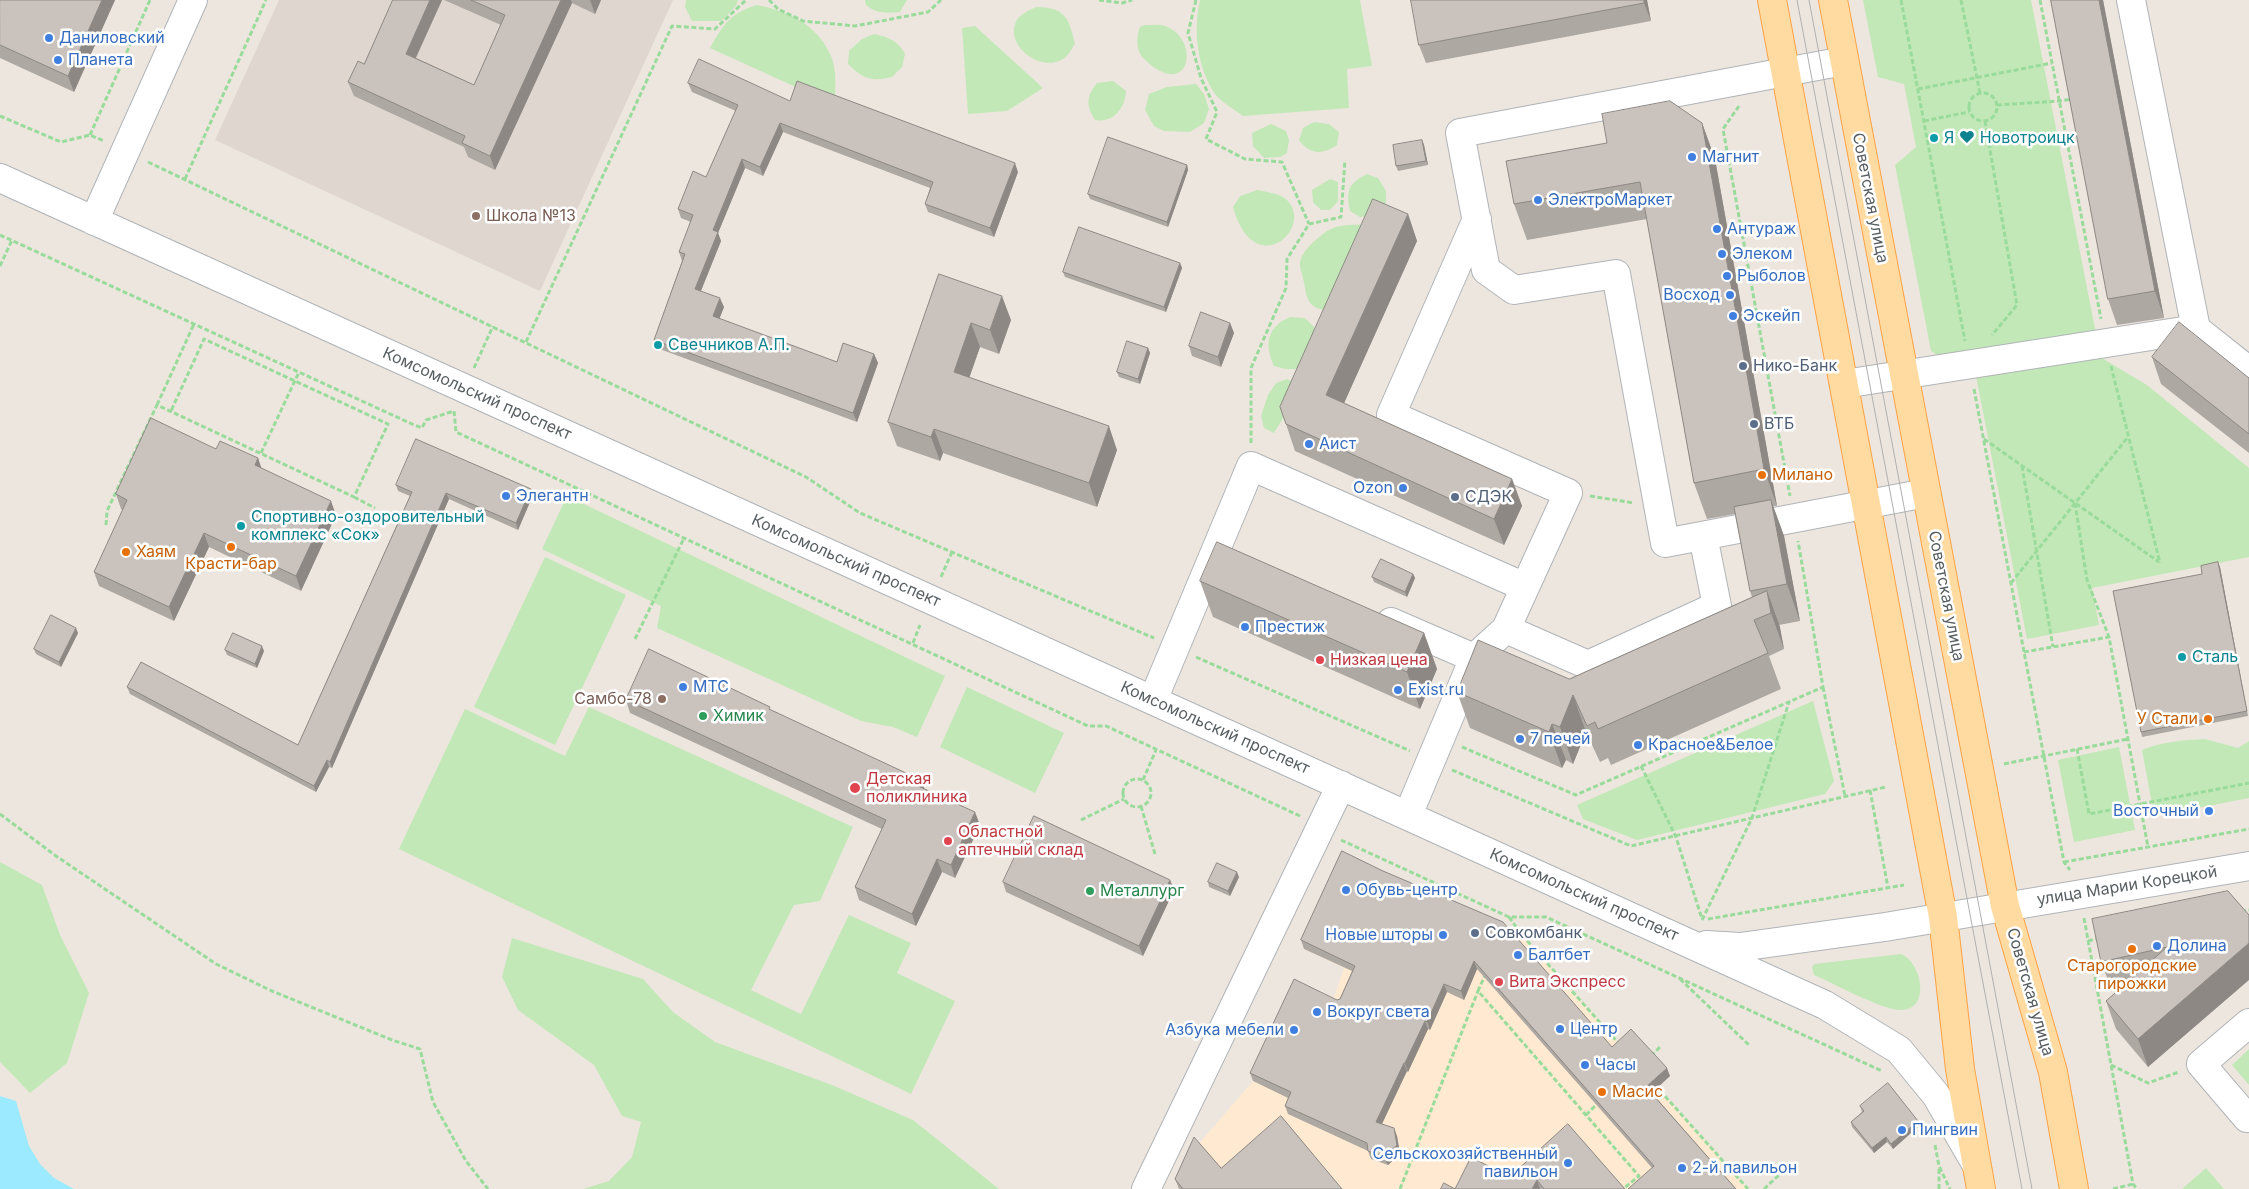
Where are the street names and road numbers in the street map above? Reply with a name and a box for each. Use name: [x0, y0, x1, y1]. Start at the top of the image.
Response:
street label: Советская улица: [1848, 131, 1892, 265]
street label: Комсомольский проспект: [380, 344, 574, 444]
street label: Комсомольский проспект: [749, 511, 943, 611]
street label: Советская улица: [1924, 529, 1968, 663]
street label: Комсомольский проспект: [1118, 678, 1312, 778]
street label: Комсомольский проспект: [1487, 845, 1681, 945]
street label: улица Марии Корецкой: [2035, 862, 2219, 910]
street label: Советская улица: [2003, 926, 2057, 1058]

